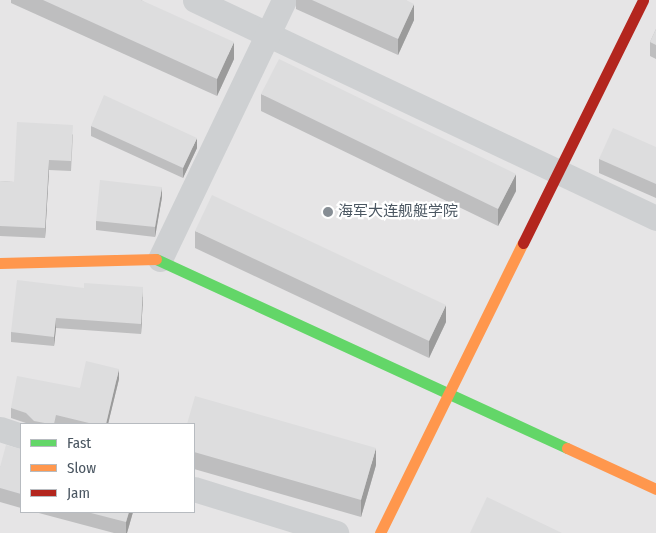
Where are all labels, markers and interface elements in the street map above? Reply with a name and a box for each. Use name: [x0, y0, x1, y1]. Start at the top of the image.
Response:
place label: 海军大连舰艇学院: [338, 203, 458, 221]
marker: 海军大连舰艇学院: [322, 206, 334, 218]
legend: [20, 423, 195, 513]
text: Fast: [67, 434, 91, 452]
text: Slow: [67, 459, 96, 477]
text: Jam: [67, 484, 90, 502]

